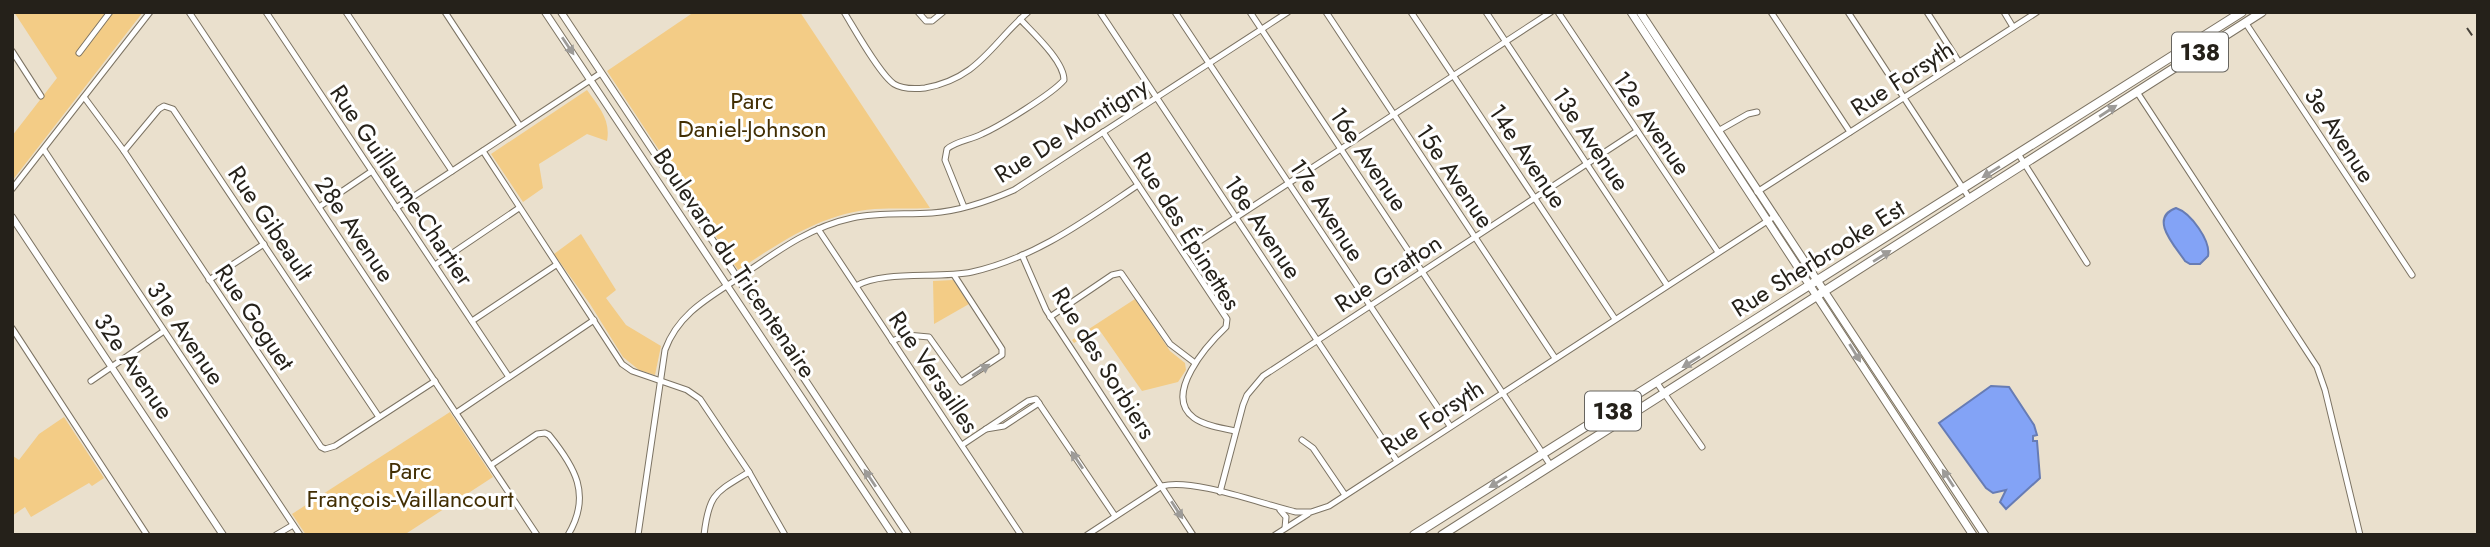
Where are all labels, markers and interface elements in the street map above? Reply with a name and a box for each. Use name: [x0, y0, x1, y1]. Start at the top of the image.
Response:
street label: Rue Forsyth: [1844, 32, 1960, 124]
road number: 138: [2172, 32, 2228, 72]
one-way arrow: [561, 37, 575, 55]
street label: 12e Avenue: [1604, 64, 1700, 182]
street label: Rue De Montigny: [987, 68, 1155, 191]
street label: Rue Guillaume-Chartier: [322, 77, 483, 293]
street label: 13e Avenue: [1543, 80, 1639, 198]
street label: 3e Avenue: [2296, 80, 2384, 190]
park label: Parc Daniel-Johnson: [677, 83, 827, 146]
street label: 14e Avenue: [1480, 97, 1576, 215]
street label: 16e Avenue: [1321, 100, 1417, 218]
one-way arrow: [2098, 104, 2118, 117]
street label: 15e Avenue: [1407, 117, 1503, 235]
street label: Boulevard du Tricentenaire: [645, 141, 825, 385]
street label: Rue des Épinettes: [1124, 145, 1250, 317]
street label: 17e Avenue: [1281, 152, 1373, 268]
street label: Rue Gibeault: [220, 159, 323, 288]
one-way arrow: [1982, 165, 2001, 178]
street label: 18e Avenue: [1215, 168, 1311, 286]
street label: 28e Avenue: [307, 169, 403, 289]
street label: Rue Sherbrooke Est: [1725, 191, 1911, 325]
street label: Rue Gratton: [1328, 225, 1448, 321]
one-way arrow: [1872, 249, 1892, 262]
street label: Rue Goguet: [206, 257, 304, 377]
street label: 31e Avenue: [138, 274, 234, 392]
street label: Rue des Sorbiers: [1043, 280, 1165, 446]
street label: Rue Versailles: [880, 304, 988, 440]
street label: 32e Avenue: [86, 306, 182, 426]
one-way arrow: [1849, 344, 1862, 363]
one-way arrow: [1681, 355, 1701, 368]
one-way arrow: [971, 363, 991, 376]
street label: Rue Forsyth: [1374, 371, 1490, 463]
road number: 138: [1585, 392, 1641, 430]
one-way arrow: [1071, 450, 1084, 469]
park label: Parc François-Vaillancourt: [307, 453, 514, 516]
one-way arrow: [863, 468, 876, 488]
one-way arrow: [1941, 468, 1954, 488]
one-way arrow: [1489, 475, 1507, 489]
one-way arrow: [1171, 501, 1184, 520]

